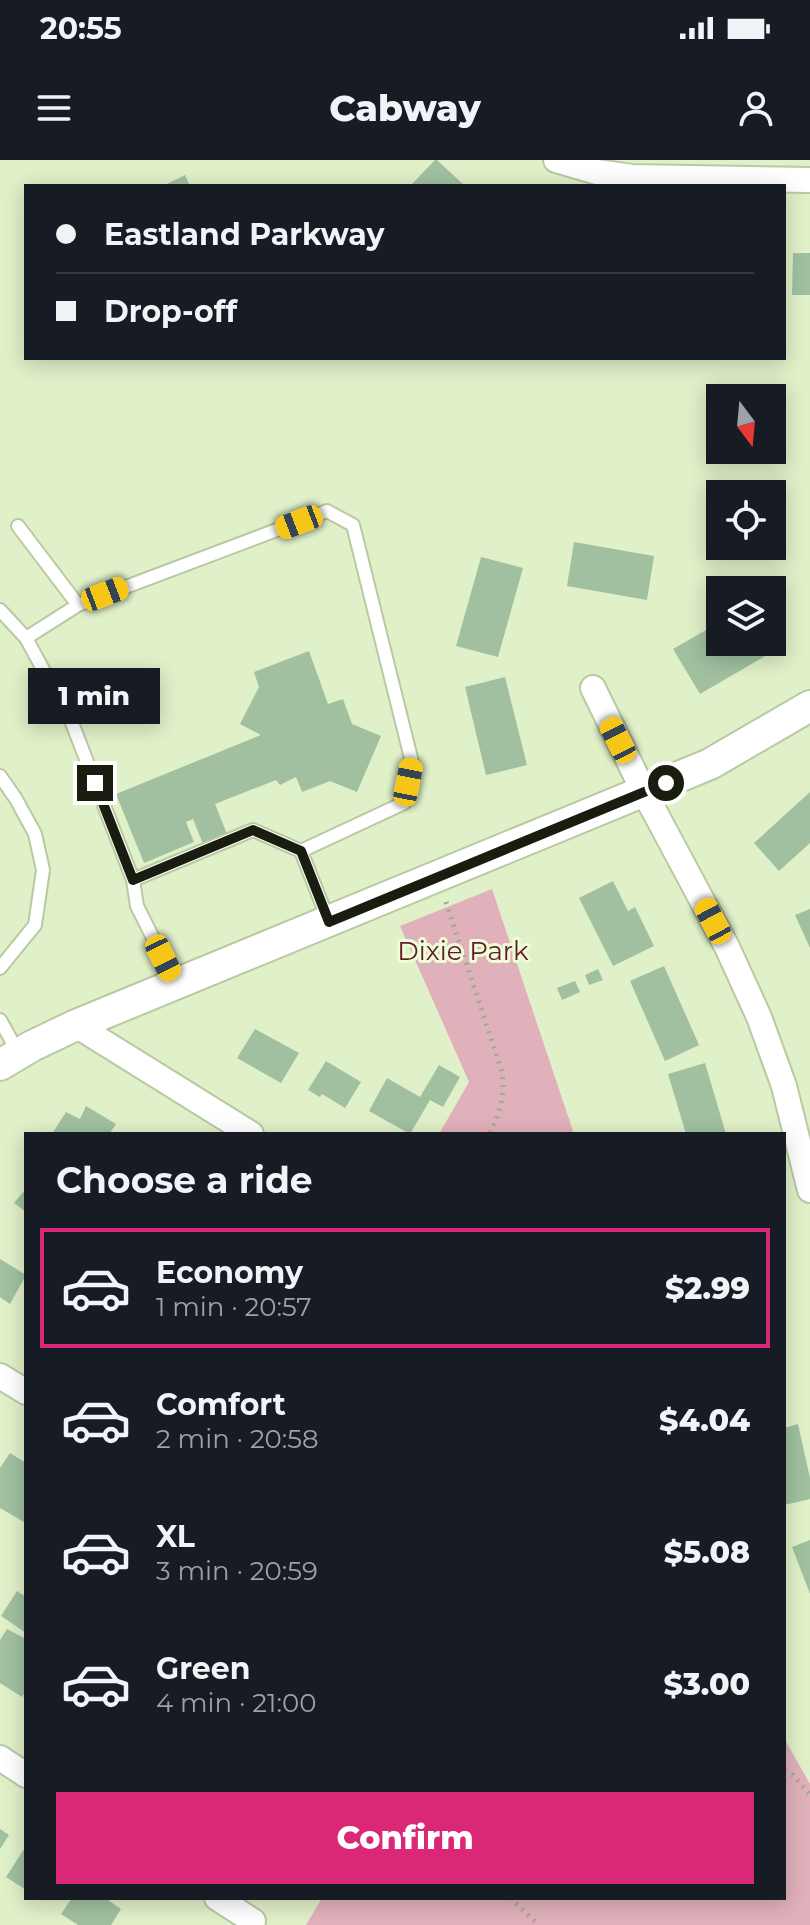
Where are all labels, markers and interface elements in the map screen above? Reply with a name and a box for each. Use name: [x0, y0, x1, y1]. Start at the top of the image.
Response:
text: 20:55: [40, 10, 121, 47]
icon: menu: [32, 86, 76, 130]
text: Cabway: [329, 86, 481, 130]
icon: person: [734, 86, 778, 130]
text: Eastland Parkway: [104, 216, 384, 253]
text: Drop-off: [104, 293, 237, 330]
north arrow: [706, 384, 786, 464]
map controls: [706, 384, 786, 656]
button: locate: [706, 480, 786, 560]
car: [272, 502, 326, 542]
car: [78, 574, 132, 614]
button: layers: [706, 576, 786, 656]
callout: 1 min: [29, 667, 161, 723]
text: 1 min: [58, 680, 130, 712]
car: [596, 713, 640, 767]
car: [392, 756, 424, 808]
route end: [77, 765, 113, 801]
route start: [648, 765, 684, 801]
car: [691, 894, 735, 948]
car: [142, 931, 184, 985]
park label: Dixie Park: [397, 935, 529, 967]
text: Choose a ride: [56, 1158, 313, 1202]
icon: car: [60, 1252, 132, 1324]
text: Economy: [156, 1254, 303, 1291]
text: $2.99: [665, 1270, 750, 1307]
text: 1 min · 20:57: [156, 1291, 312, 1323]
icon: car: [60, 1384, 132, 1456]
text: Comfort: [156, 1386, 286, 1423]
text: $4.04: [659, 1402, 750, 1439]
text: 2 min · 20:58: [156, 1423, 319, 1455]
icon: car: [60, 1516, 132, 1588]
text: XL: [156, 1518, 195, 1555]
text: $5.08: [664, 1534, 750, 1571]
text: 3 min · 20:59: [156, 1555, 318, 1587]
icon: car: [60, 1648, 132, 1720]
text: Green: [156, 1650, 250, 1687]
text: $3.00: [663, 1666, 750, 1703]
text: 4 min · 21:00: [156, 1687, 316, 1719]
button: Confirm: [56, 1792, 754, 1884]

